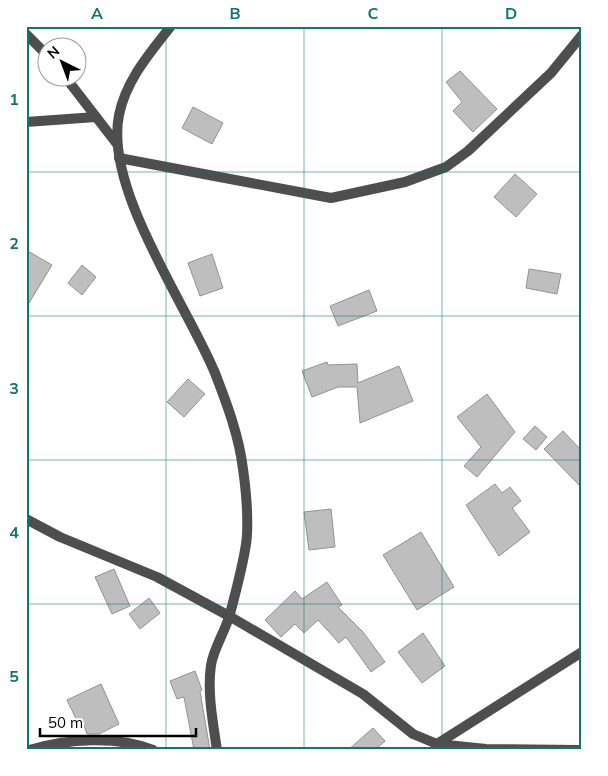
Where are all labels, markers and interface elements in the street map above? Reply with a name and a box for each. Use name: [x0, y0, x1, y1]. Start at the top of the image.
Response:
text: A: [91, 3, 103, 23]
text: B: [229, 3, 241, 23]
text: C: [368, 3, 379, 23]
text: D: [505, 3, 517, 23]
north arrow: [38, 38, 88, 88]
text: N: [43, 42, 63, 63]
text: 1: [9, 89, 19, 109]
text: 2: [9, 233, 19, 253]
text: 3: [9, 378, 19, 398]
text: 4: [9, 522, 19, 542]
text: 5: [9, 666, 19, 686]
scale bar: [40, 706, 196, 738]
text: 50 m: [48, 713, 83, 732]

